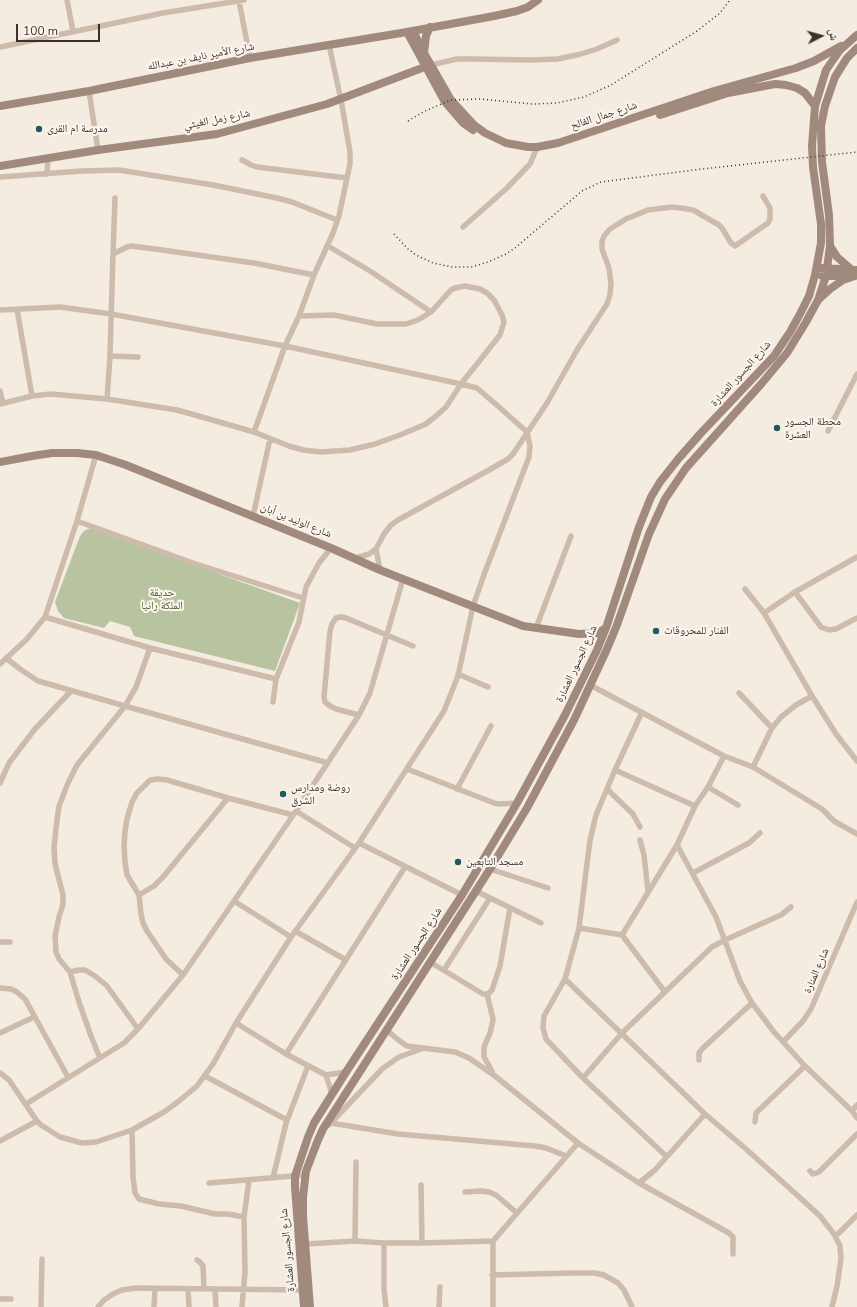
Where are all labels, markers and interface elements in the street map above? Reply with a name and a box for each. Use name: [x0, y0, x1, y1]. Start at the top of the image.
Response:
scale bar: [18, 16, 102, 42]
north arrow: [801, 16, 841, 56]
text: 100 m: [23, 23, 58, 39]
text: ش: [825, 28, 841, 41]
street label: شارع الأمير نايف بن عبدالله: [146, 40, 256, 74]
street label: شارع جمال الفالح: [569, 99, 639, 133]
street label: شارع زمل الغيثي: [183, 107, 251, 133]
place label: مدرسة ام القرى: [47, 122, 108, 136]
marker: مدرسة ام القرى: [34, 124, 44, 134]
street label: شارع الجسور العشارة: [708, 338, 774, 410]
place label: محطة الجسور العشرة: [785, 415, 841, 441]
marker: محطة الجسور العشرة: [772, 423, 782, 433]
street label: شارع الوليد بن أبان: [259, 501, 333, 541]
park label: حديقة الملكة رانيا: [141, 586, 183, 612]
street label: شارع الجسور العشارة: [553, 623, 601, 705]
place label: الفنار للمحروقات: [664, 624, 729, 638]
marker: الفنار للمحروقات: [651, 626, 661, 636]
place label: روضة ومدارس الشرق: [291, 781, 350, 807]
marker: روضة ومدارس الشرق: [278, 789, 288, 799]
place label: مسجد التابعين: [466, 855, 523, 869]
marker: مسجد التابعين: [453, 857, 463, 867]
street label: شارع الجسور العشارة: [389, 905, 445, 983]
street label: شارع المنارة: [802, 946, 832, 996]
street label: شارع الجسور العشارة: [278, 1208, 298, 1292]

